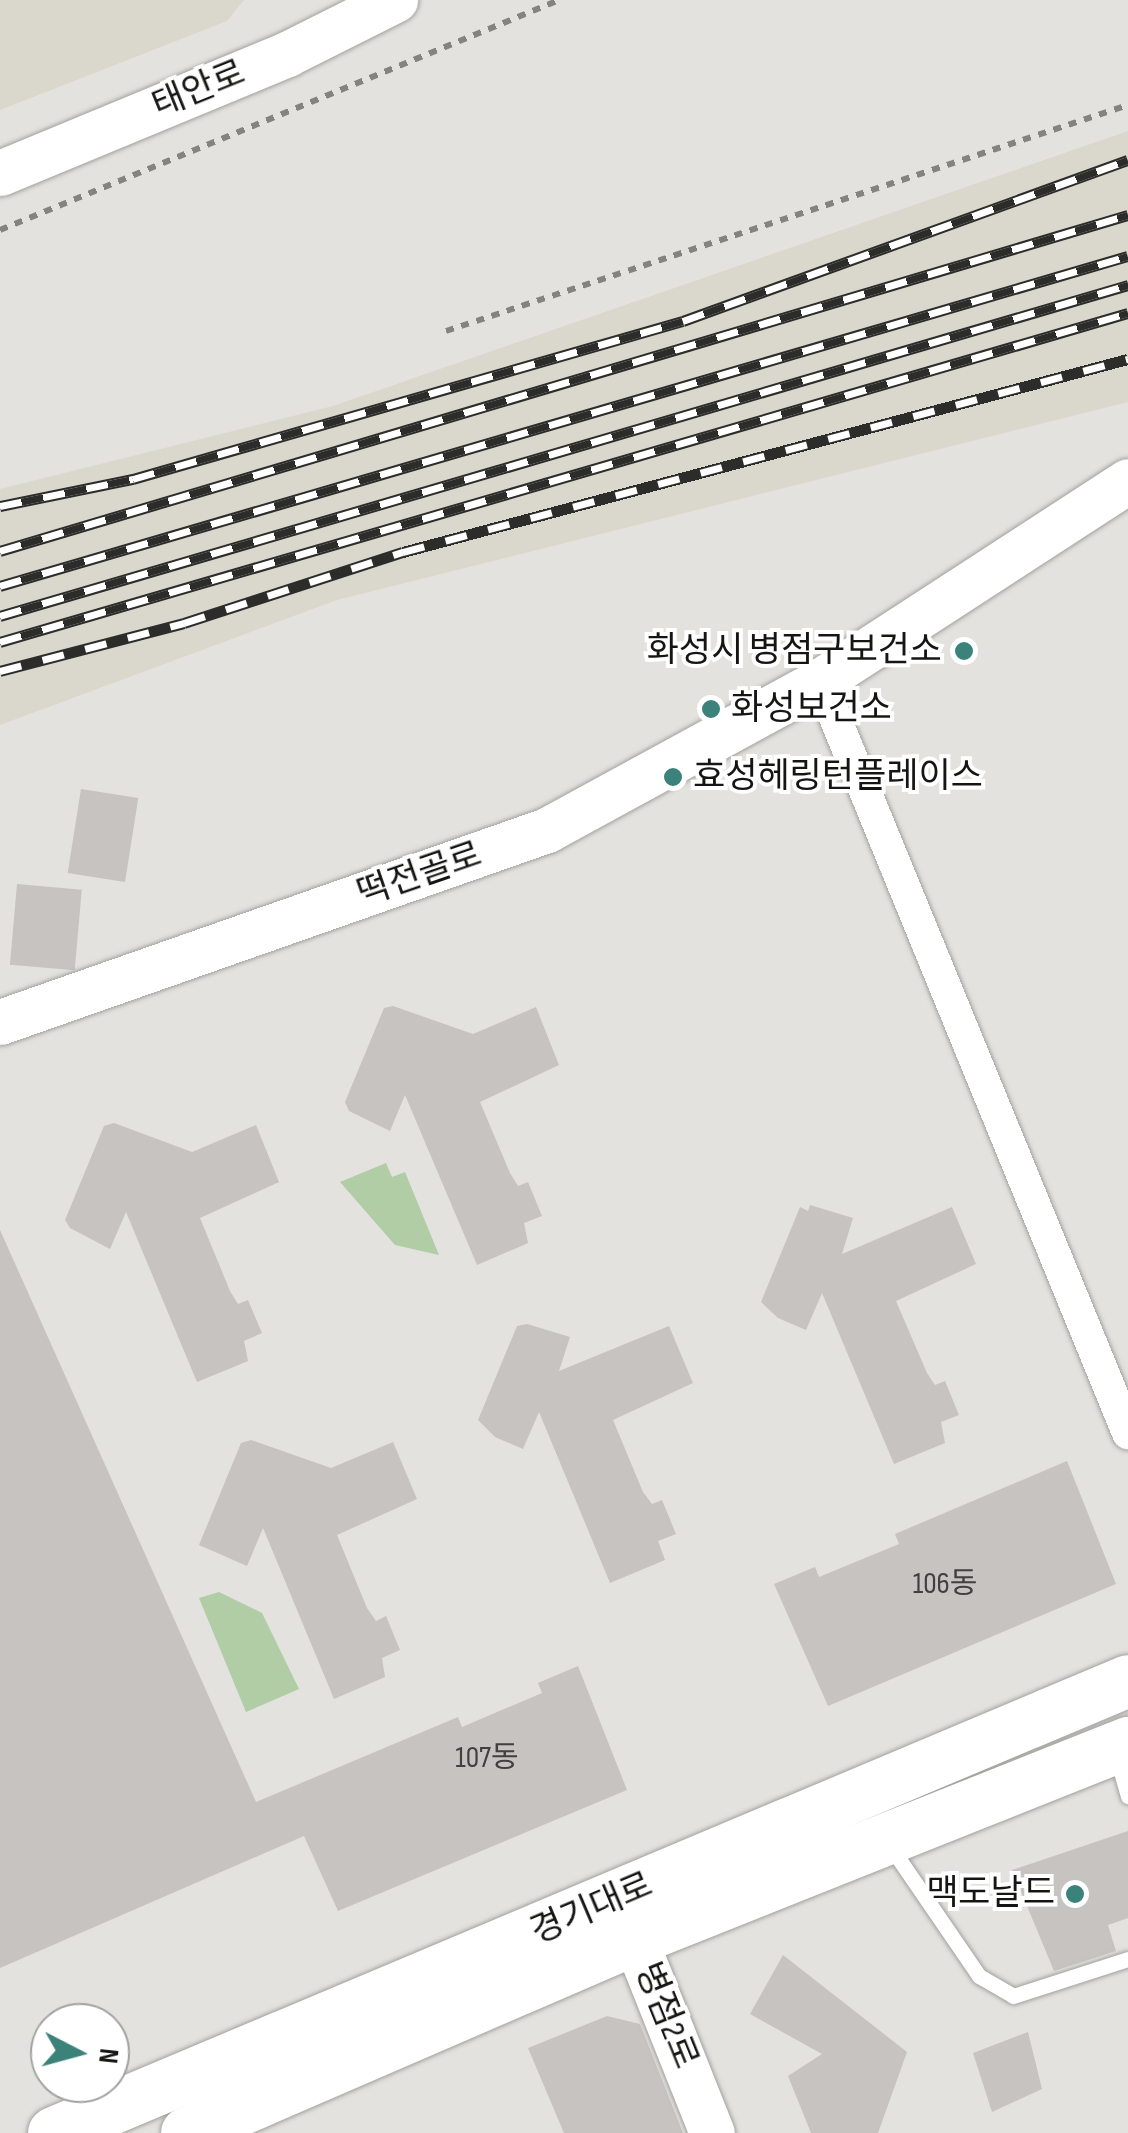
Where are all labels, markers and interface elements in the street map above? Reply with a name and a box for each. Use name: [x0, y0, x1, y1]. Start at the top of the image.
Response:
street label: 태안로: [146, 52, 252, 128]
place label: 화성시 병점구보건소: [647, 630, 942, 672]
marker: 화성시 병점구보건소: [951, 638, 977, 664]
place label: 화성보건소: [731, 688, 892, 730]
marker: 화성보건소: [700, 698, 722, 720]
place label: 효성헤링턴플레이스: [693, 756, 983, 798]
marker: 효성헤링턴플레이스: [662, 766, 684, 788]
street label: 떡전골로: [352, 834, 488, 916]
house number: 106동: [913, 1566, 977, 1602]
house number: 107동: [455, 1740, 519, 1776]
street label: 경기대로: [525, 1865, 659, 1953]
place label: 맥도날드: [926, 1873, 1055, 1915]
marker: 맥도날드: [1064, 1883, 1086, 1905]
street label: 병점2로: [626, 1957, 706, 2075]
north arrow: [30, 2003, 130, 2103]
text: N: [91, 2047, 126, 2065]

